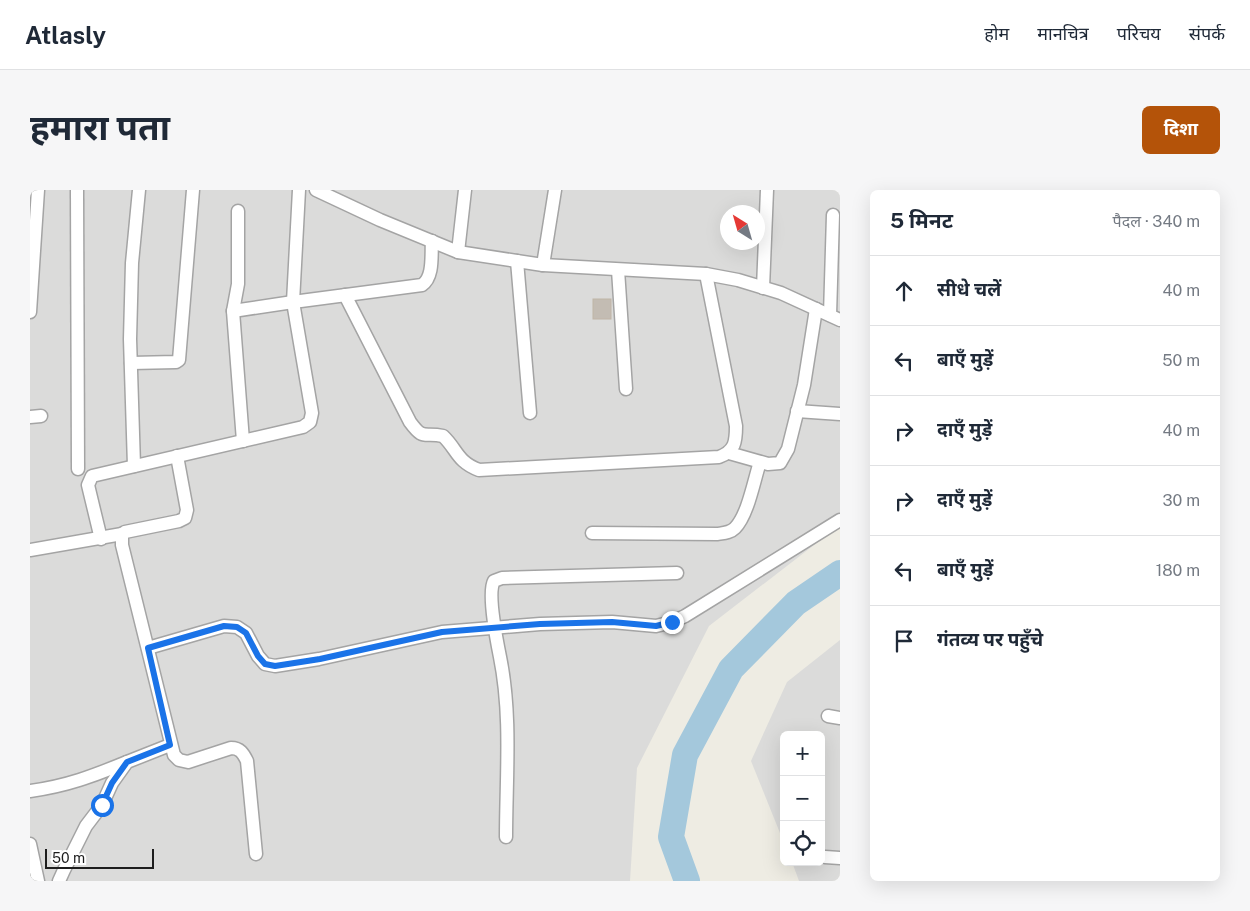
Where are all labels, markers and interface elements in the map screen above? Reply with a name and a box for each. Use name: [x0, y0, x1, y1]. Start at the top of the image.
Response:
text: Atlasly: [25, 21, 106, 49]
text: होम: [984, 23, 1009, 44]
text: मानचित्र: [1037, 23, 1089, 44]
text: परिचय: [1117, 23, 1161, 44]
text: संपर्क: [1189, 23, 1225, 44]
button: दिशा: [1142, 106, 1220, 154]
text: हमारा पता: [30, 107, 170, 148]
north arrow: [720, 205, 765, 250]
text: 5 मिनट: [890, 208, 953, 233]
text: पैदल · 340 m: [1113, 212, 1200, 231]
icon: ahead: [890, 277, 918, 305]
text: सीधे चलें: [937, 278, 1001, 300]
text: 40 m: [1162, 281, 1200, 300]
icon: left: [890, 347, 918, 375]
text: बाएँ मुड़ें: [937, 348, 993, 370]
text: 50 m: [1162, 351, 1200, 370]
icon: right: [890, 417, 918, 445]
text: दाएँ मुड़ें: [937, 418, 992, 440]
text: 40 m: [1162, 421, 1200, 440]
icon: right: [890, 487, 918, 515]
text: दाएँ मुड़ें: [937, 488, 992, 510]
text: 30 m: [1163, 491, 1200, 510]
icon: left: [890, 557, 918, 585]
text: बाएँ मुड़ें: [937, 558, 993, 580]
text: 180 m: [1156, 561, 1200, 580]
route end: [661, 611, 684, 634]
icon: arrive: [890, 627, 918, 655]
text: गंतव्य पर पहुँचे: [937, 628, 1043, 650]
map controls: [780, 731, 825, 866]
button: +: [780, 731, 825, 776]
button: −: [780, 776, 825, 821]
route start: [91, 794, 114, 817]
button: locate: [780, 821, 825, 866]
scale bar: [45, 846, 154, 869]
text: 50 m: [52, 850, 85, 866]

